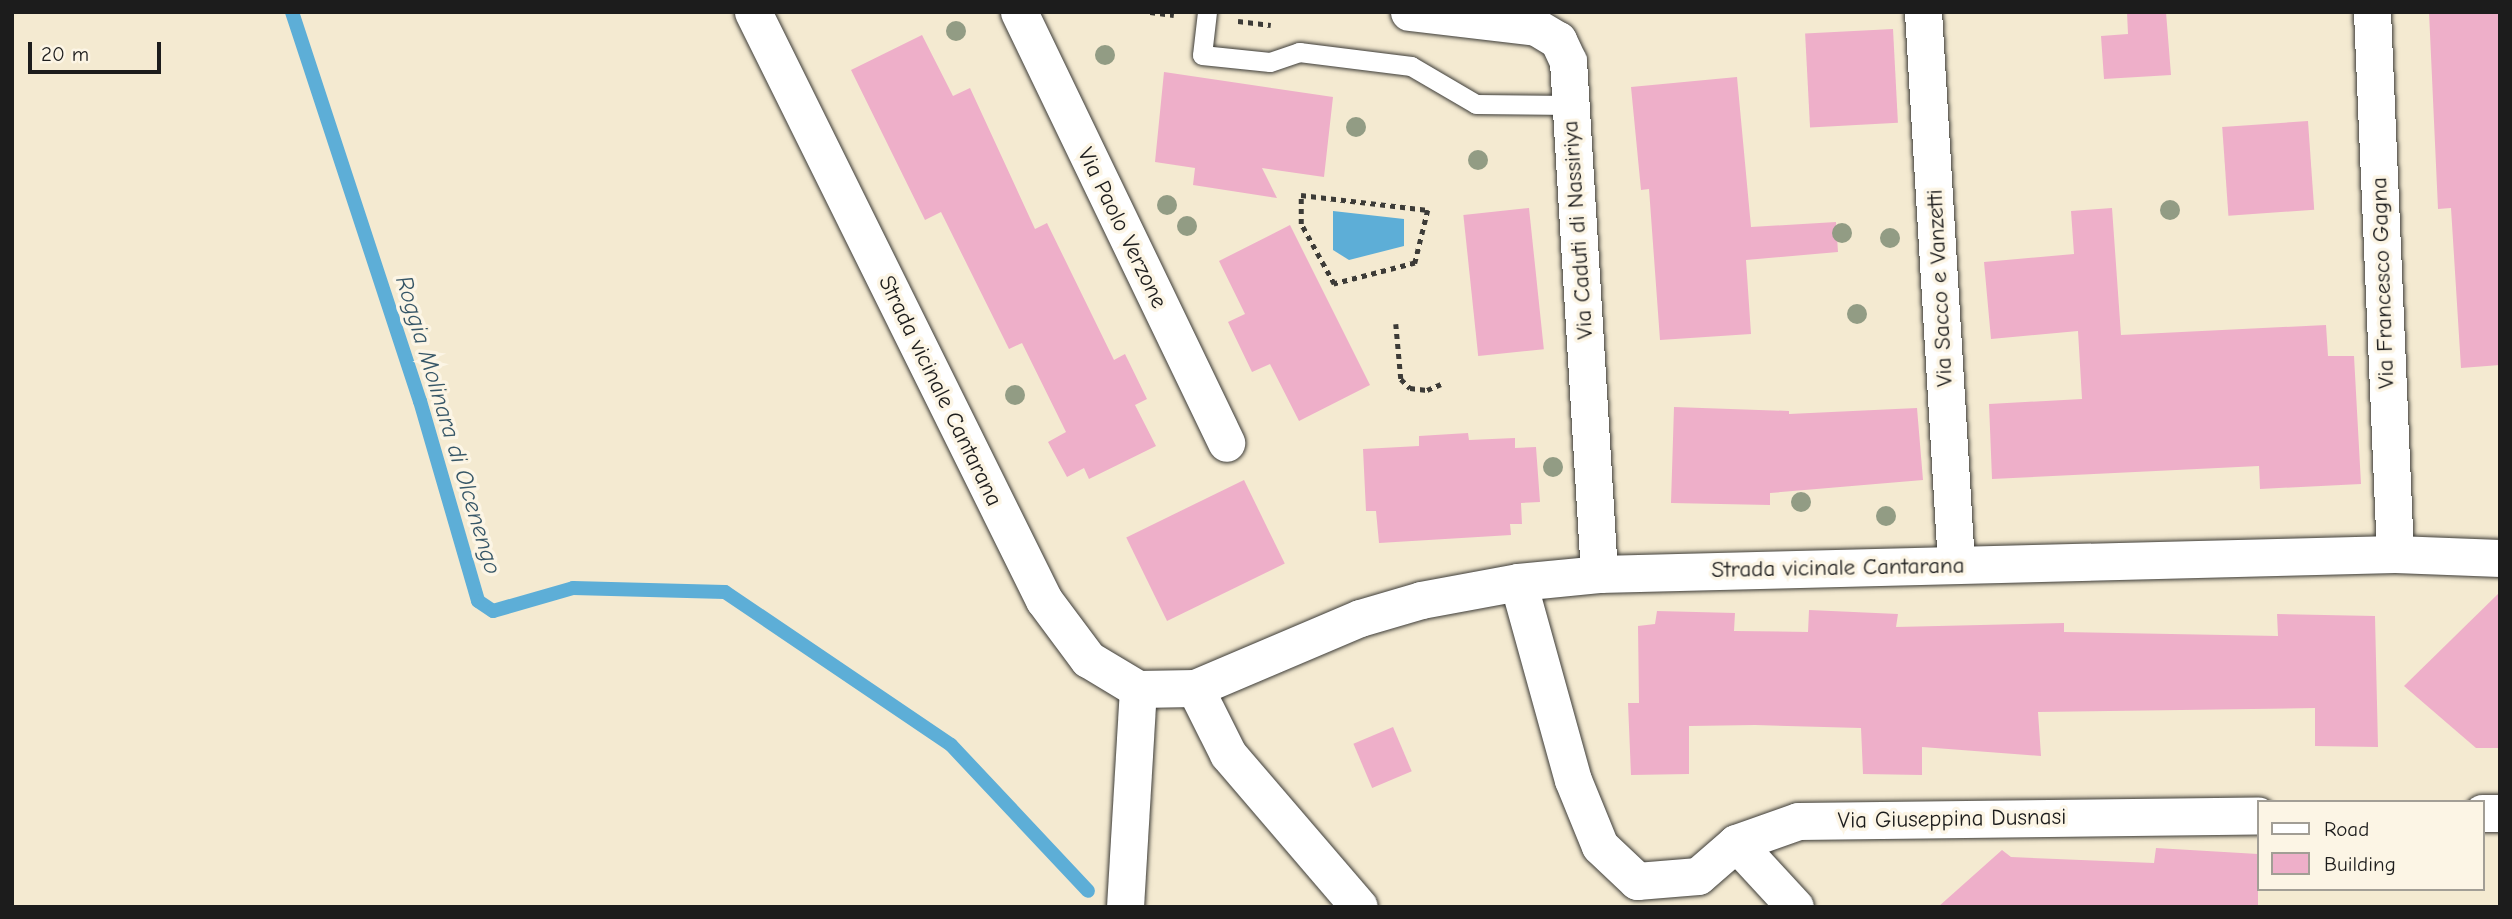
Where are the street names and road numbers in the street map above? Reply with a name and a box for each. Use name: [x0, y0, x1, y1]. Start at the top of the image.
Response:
street label: Via Caduti di Nassiriya: [1557, 120, 1599, 340]
street label: Via Paolo Verzone: [1071, 143, 1173, 313]
street label: Via Francesco Gagna: [2366, 177, 2400, 389]
street label: Via Sacco e Vanzetti: [1921, 188, 1959, 388]
street label: Strada vicinale Cantarana: [872, 271, 1008, 511]
street label: Strada vicinale Cantarana: [1711, 552, 1965, 584]
street label: Via Giuseppina Dusnasi: [1837, 803, 2067, 835]

